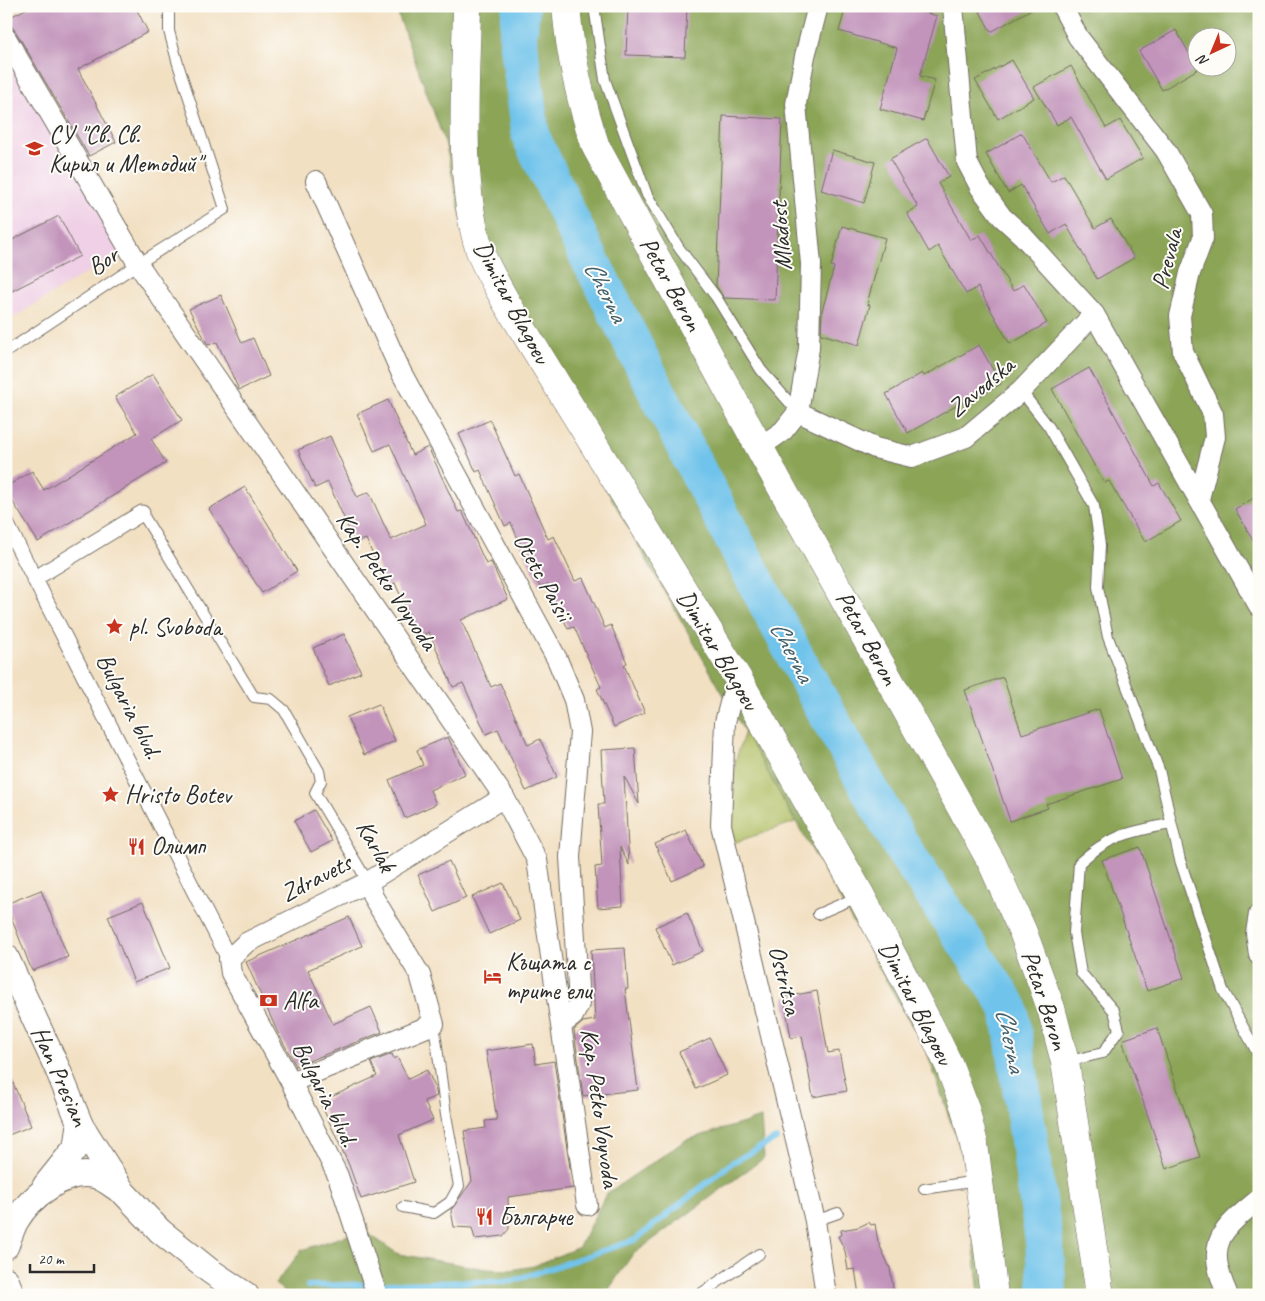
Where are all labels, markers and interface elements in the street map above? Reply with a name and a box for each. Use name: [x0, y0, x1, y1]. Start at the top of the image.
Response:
north arrow: [1188, 28, 1238, 78]
text: N: [1193, 50, 1212, 70]
place label: СУ "Св. Св. Кирил и Методий": [49, 119, 207, 180]
school or university icon: СУ "Св. Св. Кирил и Методий": [25, 139, 45, 159]
street label: Mladost: [762, 198, 799, 271]
street label: Prevala: [1144, 223, 1191, 293]
street label: Petar Beron: [632, 231, 710, 337]
street label: Dimitar Blagoev: [466, 235, 559, 371]
street label: Bor: [81, 237, 127, 283]
water label: Cherna: [577, 255, 636, 329]
street label: Zavodska: [941, 348, 1023, 424]
street label: Kap. Petko Voyvoda: [329, 506, 446, 658]
street label: Otetc Paisii: [506, 527, 582, 630]
street label: Dimitar Blagoev: [670, 584, 768, 718]
street label: Petar Beron: [828, 585, 906, 691]
place label: pl. Svoboda: [129, 611, 224, 643]
water label: Cherna: [762, 615, 823, 689]
place icon: pl. Svoboda: [105, 617, 125, 637]
street label: Bulgaria blvd.: [89, 648, 169, 764]
place label: Hristo Botev: [125, 779, 233, 811]
place icon: Hristo Botev: [101, 785, 121, 805]
street label: Karlak: [349, 814, 404, 879]
place label: Олимп: [151, 830, 207, 862]
restaurant icon: Олимп: [127, 836, 147, 856]
street label: Zdravets: [275, 846, 359, 909]
street label: Dimitar Blagoev: [871, 936, 962, 1072]
street label: Ostritsa: [761, 942, 809, 1020]
place label: Къщата с трите ели: [506, 946, 594, 1007]
street label: Petar Beron: [1014, 946, 1076, 1054]
hotel icon: Къщата с трите ели: [482, 966, 502, 986]
place label: Alfa: [283, 985, 320, 1017]
bank icon: Alfa: [259, 991, 279, 1011]
water label: Cherna: [988, 1005, 1034, 1077]
street label: Han Presian: [24, 1021, 96, 1132]
street label: Kap. Petko Voyvoda: [573, 1026, 627, 1191]
street label: Bulgaria blvd.: [285, 1036, 365, 1152]
place label: Българче: [499, 1201, 574, 1233]
restaurant icon: Българче: [475, 1207, 495, 1227]
scale bar: [30, 1241, 94, 1273]
text: 20 m: [38, 1250, 65, 1269]

